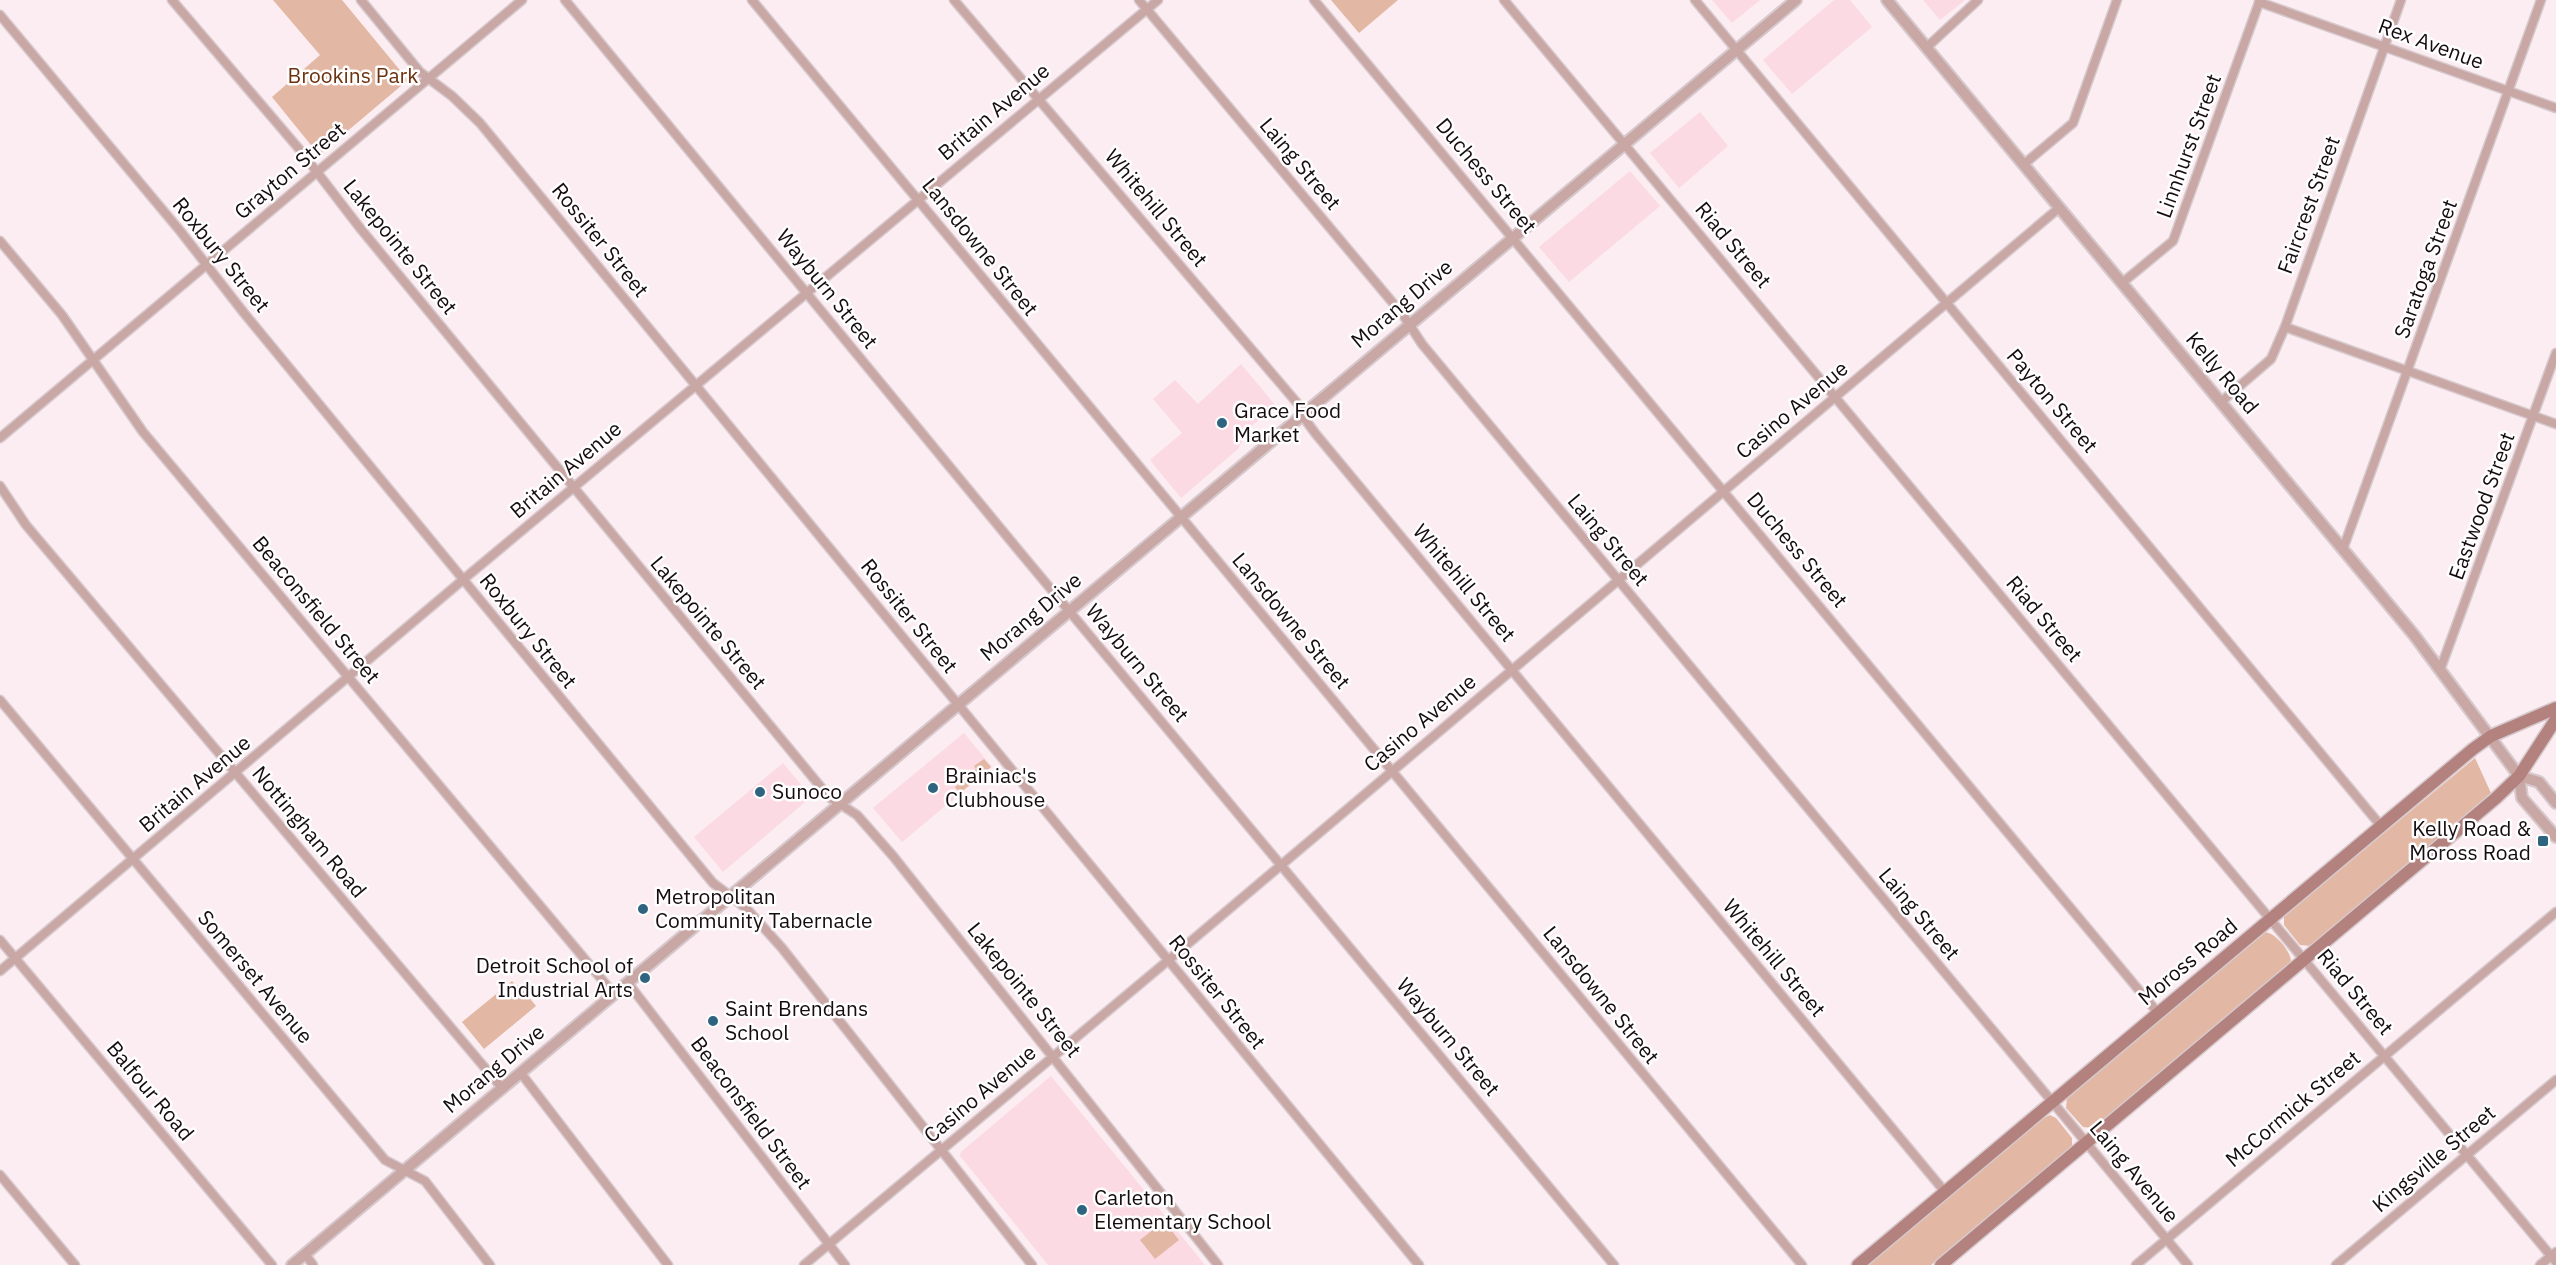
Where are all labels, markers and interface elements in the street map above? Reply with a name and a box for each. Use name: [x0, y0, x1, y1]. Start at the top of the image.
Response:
street label: Rex Avenue: [2375, 11, 2488, 75]
street label: Britain Avenue: [932, 56, 1055, 166]
park label: Brookins Park: [288, 61, 418, 89]
street label: Linnhurst Street: [2149, 70, 2227, 221]
street label: Laing Street: [1254, 111, 1348, 215]
street label: Duchess Street: [1430, 112, 1543, 239]
street label: Grayton Street: [228, 115, 351, 225]
street label: Faircrest Street: [2270, 132, 2346, 277]
street label: Whitehill Street: [1099, 143, 1214, 272]
street label: Lansdowne Street: [916, 172, 1045, 321]
street label: Lakepointe Street: [338, 173, 464, 320]
street label: Rossiter Street: [546, 176, 656, 302]
street label: Roxbury Street: [167, 191, 277, 318]
street label: Riad Street: [1689, 195, 1778, 293]
street label: Saratoga Street: [2387, 195, 2463, 342]
street label: Wayburn Street: [771, 223, 885, 354]
street label: Morang Drive: [1345, 253, 1458, 354]
street label: Kelly Road: [2180, 325, 2265, 419]
street label: Payton Street: [2001, 342, 2105, 458]
street label: Casino Avenue: [1729, 354, 1853, 464]
place label: Grace Food Market: [1234, 396, 1341, 448]
street label: Britain Avenue: [504, 414, 627, 524]
marker: Grace Food Market: [1215, 416, 1229, 430]
street label: Eastwood Street: [2441, 428, 2521, 583]
street label: Duchess Street: [1741, 486, 1854, 613]
street label: Laing Street: [1562, 487, 1656, 591]
street label: Whitehill Street: [1407, 518, 1522, 647]
street label: Beaconsfield Street: [247, 530, 387, 689]
street label: Lansdowne Street: [1226, 546, 1357, 694]
street label: Lakepointe Street: [645, 550, 773, 695]
street label: Rossiter Street: [855, 552, 965, 678]
street label: Morang Drive: [974, 566, 1087, 667]
street label: Roxbury Street: [474, 567, 584, 694]
street label: Riad Street: [2000, 569, 2089, 667]
street label: Wayburn Street: [1080, 597, 1196, 727]
street label: Casino Avenue: [1357, 667, 1481, 777]
street label: Britain Avenue: [133, 728, 256, 838]
street label: Nottingham Road: [246, 759, 373, 903]
place label: Brainiac's Clubhouse: [945, 761, 1045, 813]
place label: Sunoco: [772, 777, 842, 805]
marker: Brainiac's Clubhouse: [926, 781, 940, 795]
marker: Sunoco: [753, 785, 767, 799]
place label: Kelly Road & Moross Road: [2409, 814, 2531, 866]
marker: Kelly Road & Moross Road: [2536, 834, 2550, 848]
street label: Laing Street: [1873, 861, 1967, 965]
place label: Metropolitan Community Tabernacle: [655, 882, 873, 934]
street label: Whitehill Street: [1717, 893, 1832, 1022]
marker: Metropolitan Community Tabernacle: [636, 902, 650, 916]
street label: Somerset Avenue: [192, 904, 320, 1049]
street label: Moross Road: [2132, 911, 2243, 1011]
street label: Lakepointe Street: [962, 916, 1088, 1063]
street label: Lansdowne Street: [1537, 920, 1666, 1069]
street label: Rossiter Street: [1163, 928, 1273, 1054]
street label: Riad Street: [2311, 942, 2400, 1040]
place label: Detroit School of Industrial Arts: [476, 951, 633, 1003]
marker: Detroit School of Industrial Arts: [638, 971, 652, 985]
street label: Wayburn Street: [1391, 971, 1507, 1101]
place label: Saint Brendans School: [725, 994, 868, 1046]
marker: Saint Brendans School: [706, 1014, 720, 1028]
street label: Morang Drive: [437, 1018, 550, 1119]
street label: Beaconsfield Street: [685, 1030, 819, 1195]
street label: Balfour Road: [101, 1035, 201, 1146]
street label: Casino Avenue: [917, 1038, 1041, 1148]
street label: McCormick Street: [2219, 1044, 2366, 1173]
street label: Kingsville Street: [2366, 1098, 2501, 1218]
street label: Laing Avenue: [2084, 1114, 2186, 1228]
place label: Carleton Elementary School: [1094, 1183, 1271, 1235]
marker: Carleton Elementary School: [1075, 1203, 1089, 1217]

